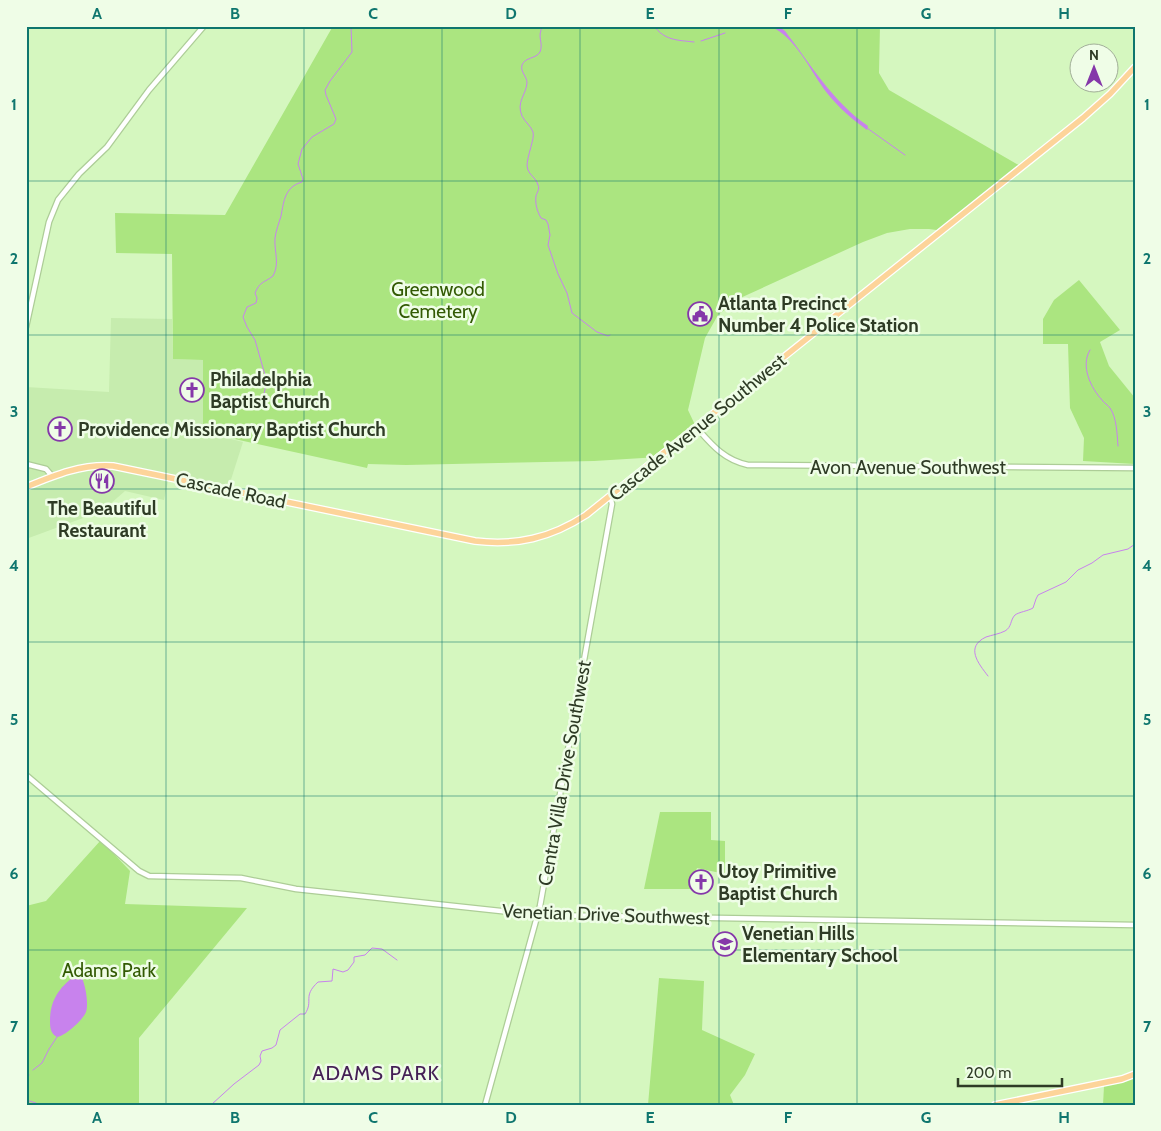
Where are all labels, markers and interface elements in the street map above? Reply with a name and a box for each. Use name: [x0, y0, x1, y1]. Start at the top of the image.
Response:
text: A: [92, 4, 102, 23]
text: B: [230, 4, 240, 23]
text: C: [368, 4, 378, 23]
text: D: [505, 4, 517, 23]
text: E: [645, 4, 655, 23]
text: F: [784, 4, 793, 23]
text: G: [921, 4, 931, 23]
text: H: [1058, 4, 1070, 23]
north arrow: [1068, 42, 1118, 92]
text: N: [1089, 46, 1099, 64]
text: 1: [11, 95, 17, 114]
text: 1: [1144, 95, 1150, 114]
text: 2: [10, 249, 18, 268]
text: 2: [1143, 249, 1151, 268]
park label: Greenwood Cemetery: [391, 278, 485, 323]
place label: Atlanta Precinct Number 4 Police Station: [718, 292, 919, 337]
public building icon: Atlanta Precinct Number 4 Police Station: [687, 301, 713, 327]
street label: Cascade Avenue Southwest: [604, 348, 791, 506]
place label: Philadelphia Baptist Church: [210, 368, 330, 413]
church icon: Philadelphia Baptist Church: [179, 377, 205, 403]
text: 3: [10, 402, 18, 421]
text: 3: [1143, 402, 1151, 421]
church icon: Providence Missionary Baptist Church: [47, 416, 73, 442]
place label: Providence Missionary Baptist Church: [78, 418, 386, 441]
street label: Avon Avenue Southwest: [810, 456, 1006, 479]
restaurant icon: The Beautiful Restaurant: [89, 468, 115, 494]
street label: Cascade Road: [174, 468, 288, 513]
place label: The Beautiful Restaurant: [47, 497, 157, 542]
text: 4: [9, 556, 19, 575]
text: 4: [1142, 556, 1152, 575]
street label: Centra Villa Drive Southwest: [533, 658, 596, 888]
text: 5: [10, 710, 18, 729]
text: 5: [1143, 710, 1151, 729]
place label: Utoy Primitive Baptist Church: [718, 860, 838, 905]
text: 6: [10, 864, 19, 883]
text: 6: [1143, 864, 1152, 883]
church icon: Utoy Primitive Baptist Church: [688, 869, 714, 895]
street label: Venetian Drive Southwest: [502, 899, 711, 930]
place label: Venetian Hills Elementary School: [742, 922, 898, 967]
school or university icon: Venetian Hills Elementary School: [712, 931, 738, 957]
park label: Adams Park: [62, 959, 157, 982]
text: 7: [10, 1017, 19, 1036]
text: 7: [1143, 1017, 1152, 1036]
scale bar: [958, 1056, 1062, 1088]
district label: ADAMS PARK: [312, 1061, 440, 1085]
text: 200 m: [966, 1064, 1011, 1082]
text: A: [92, 1108, 102, 1127]
text: B: [230, 1108, 240, 1127]
text: C: [368, 1108, 378, 1127]
text: D: [505, 1108, 517, 1127]
text: E: [645, 1108, 655, 1127]
text: F: [784, 1108, 793, 1127]
text: G: [921, 1108, 931, 1127]
text: H: [1058, 1108, 1070, 1127]

